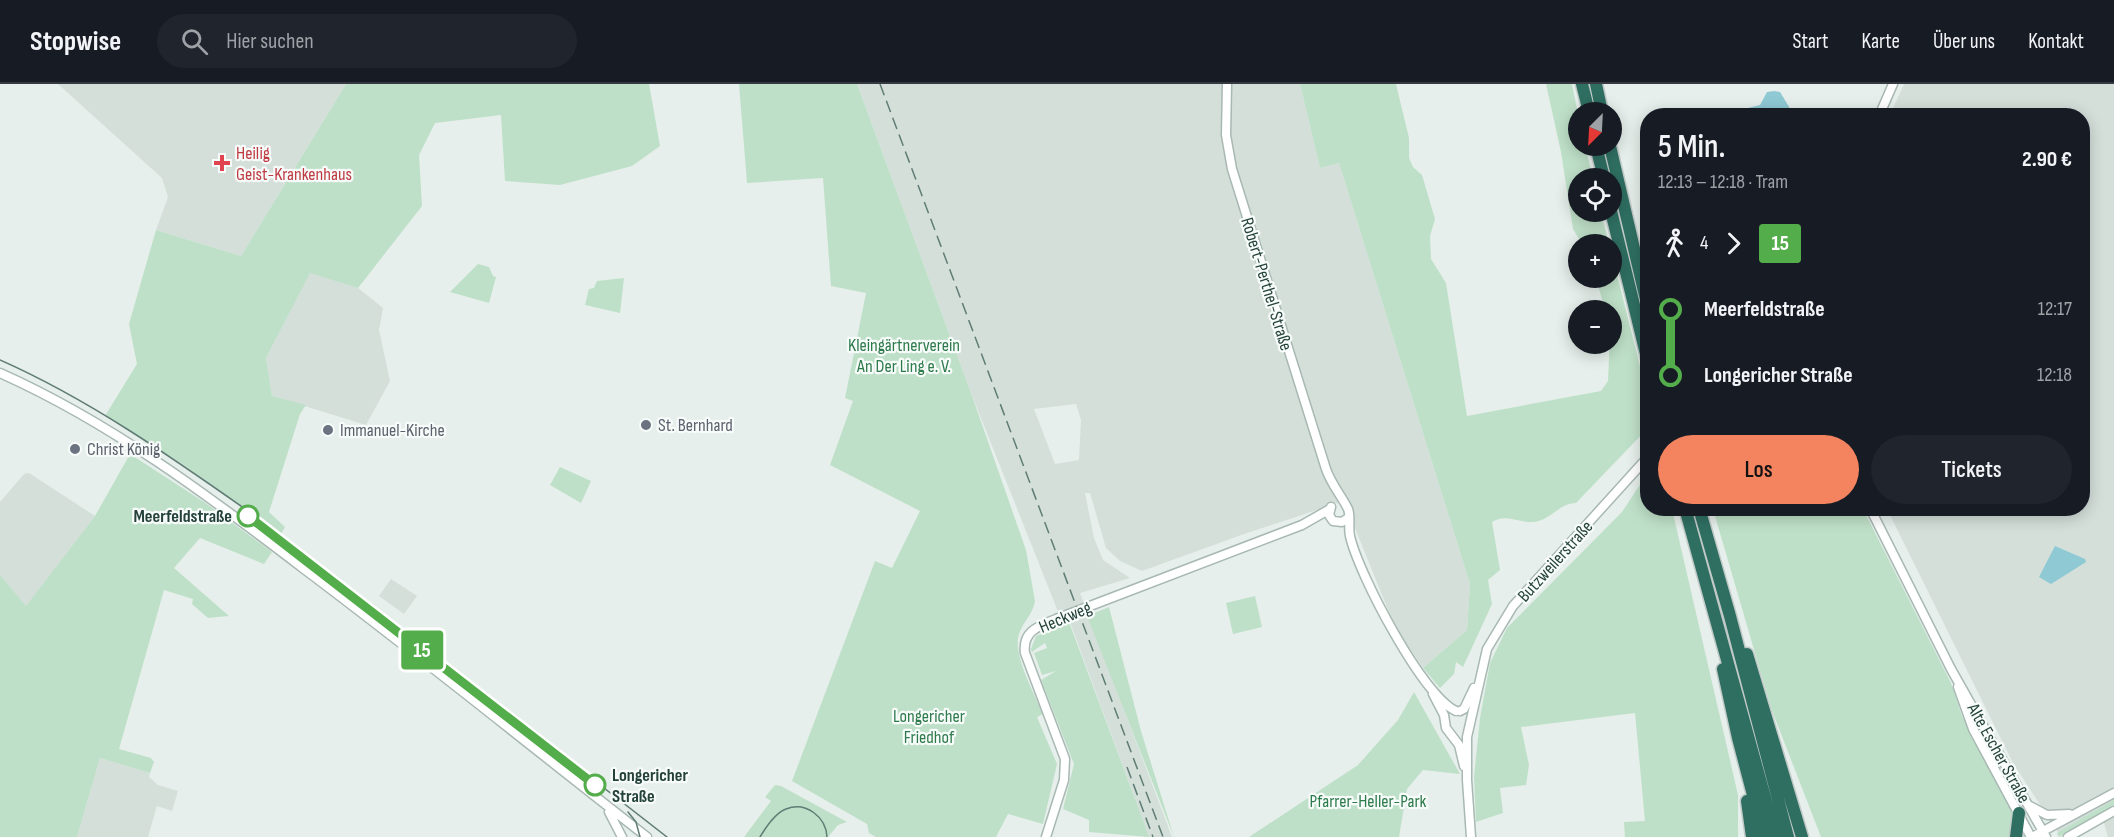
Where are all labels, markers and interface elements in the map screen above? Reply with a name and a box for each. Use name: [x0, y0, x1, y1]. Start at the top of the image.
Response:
search box: [157, 14, 577, 68]
text: Stopwise: [30, 25, 121, 58]
icon: search: [178, 25, 211, 58]
text: Hier suchen: [226, 28, 314, 55]
text: Start: [1792, 29, 1829, 54]
text: Karte: [1862, 29, 1900, 54]
text: Über uns: [1933, 29, 1995, 54]
text: Kontakt: [2028, 29, 2084, 54]
north arrow: [1568, 102, 1622, 156]
map controls: [1568, 102, 1622, 354]
text: 5 Min.: [1658, 127, 1725, 167]
place label: Heilig Geist-Krankenhaus: [236, 143, 352, 185]
text: 2.90 €: [2022, 146, 2072, 173]
marker: Heilig Geist-Krankenhaus: [213, 154, 231, 172]
button: locate: [1568, 168, 1622, 222]
text: 12:13 – 12:18 · Tram: [1658, 170, 1788, 194]
street label: Robert-Perthel-Straße: [1236, 215, 1297, 353]
icon: walk: [1658, 227, 1691, 260]
icon: forward: [1717, 227, 1750, 260]
text: 4: [1700, 231, 1708, 255]
text: 15: [1771, 231, 1789, 256]
button: +: [1568, 234, 1622, 288]
text: Meerfeldstraße: [1704, 296, 1825, 323]
text: 12:17: [2038, 297, 2072, 321]
button: −: [1568, 300, 1622, 354]
park label: Kleingärtnerverein An Der Ling e. V.: [848, 335, 960, 377]
text: Longericher Straße: [1704, 362, 1853, 389]
text: 12:18: [2037, 363, 2072, 387]
place label: St. Bernhard: [658, 415, 733, 436]
marker: St. Bernhard: [639, 418, 653, 432]
place label: Immanuel-Kirche: [340, 420, 445, 441]
marker: Immanuel-Kirche: [321, 423, 335, 437]
button: Los: [1658, 435, 1859, 504]
button: Tickets: [1871, 435, 2072, 504]
place label: Christ König: [87, 439, 160, 460]
marker: Christ König: [68, 442, 82, 456]
marker: Meerfeldstraße: [237, 505, 259, 527]
place label: Meerfeldstraße: [133, 506, 232, 527]
street label: Butzweilerstraße: [1513, 516, 1597, 606]
street label: Heckweg: [1036, 597, 1095, 638]
line badge: 15: [395, 630, 449, 670]
text: 15: [413, 638, 431, 663]
street label: Alte Escher Straße: [1962, 699, 2035, 807]
park label: Longericher Friedhof: [893, 706, 965, 748]
place label: Longericher Straße: [612, 765, 688, 807]
marker: Longericher Straße: [584, 774, 606, 796]
park label: Pfarrer-Heller-Park: [1310, 791, 1427, 812]

